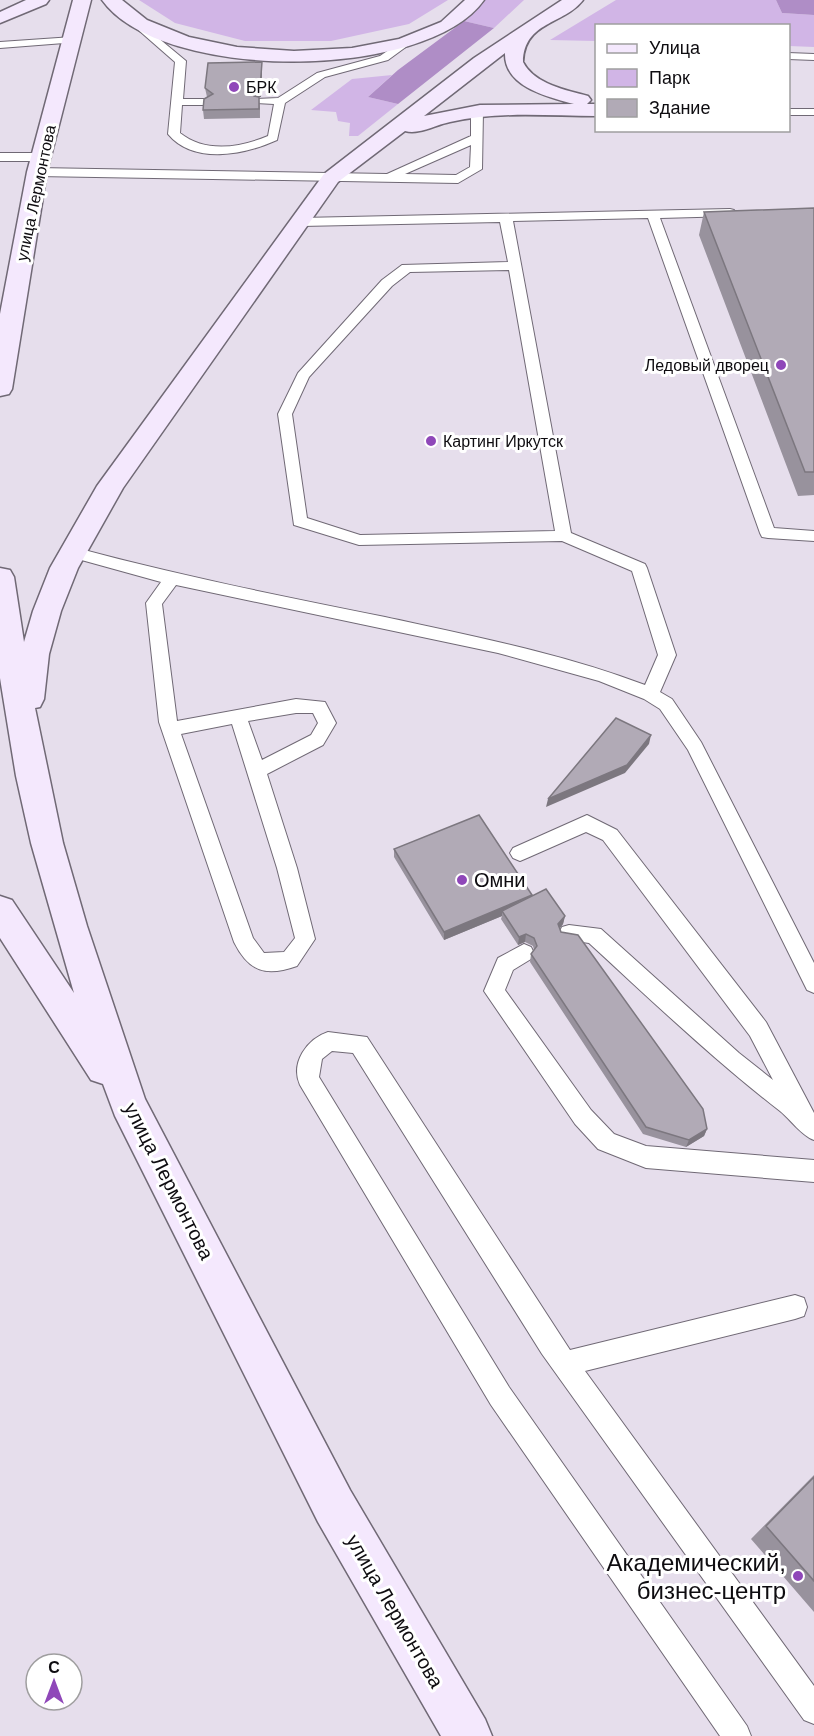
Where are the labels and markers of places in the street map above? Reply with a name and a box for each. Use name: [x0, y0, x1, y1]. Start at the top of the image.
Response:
place label: БРК: [246, 79, 277, 96]
marker: БРК: [227, 80, 241, 94]
place label: Ледовый дворец: [645, 357, 769, 374]
marker: Ледовый дворец: [774, 358, 788, 372]
place label: Картинг Иркутск: [443, 433, 564, 450]
marker: Картинг Иркутск: [424, 434, 438, 448]
place label: Омни: [474, 869, 526, 891]
marker: Омни: [455, 873, 469, 887]
place label: Академический, бизнес-центр: [607, 1549, 786, 1604]
marker: Академический, бизнес-центр: [791, 1569, 805, 1583]

